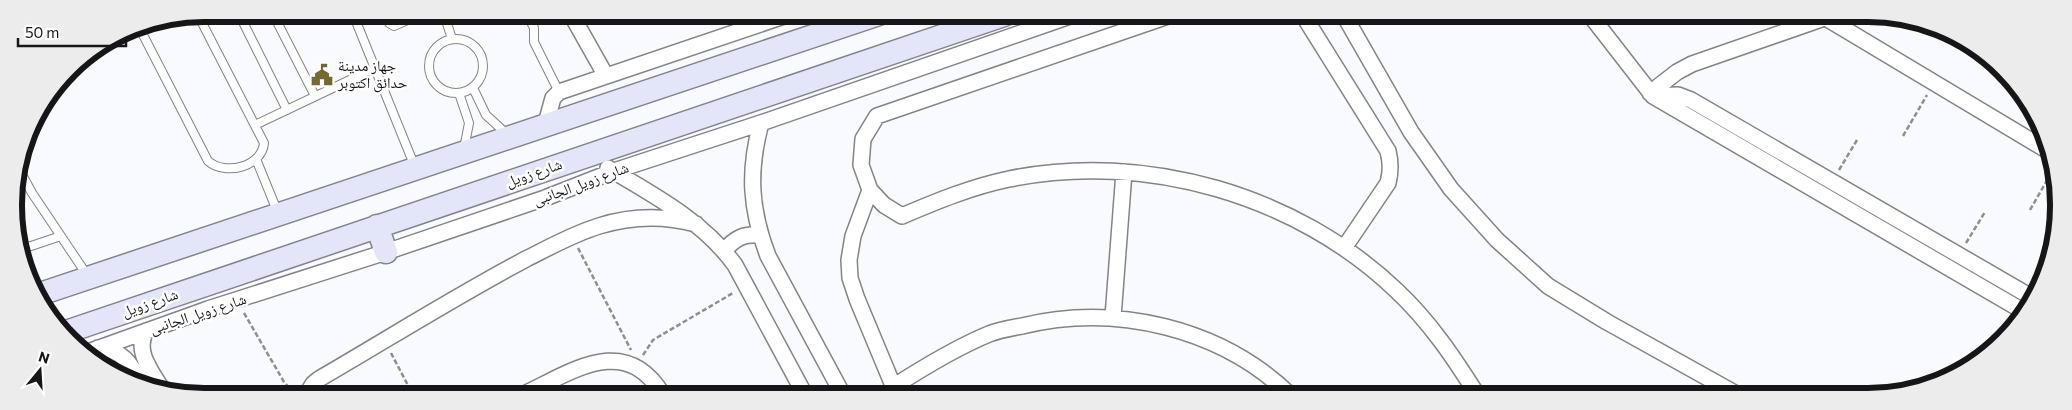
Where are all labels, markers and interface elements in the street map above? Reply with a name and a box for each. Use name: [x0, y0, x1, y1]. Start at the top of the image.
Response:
scale bar: [18, 15, 125, 47]
text: 50 m: [25, 23, 59, 41]
place label: جهاز مدينة حدائق اكتوبر: [337, 56, 408, 93]
public building icon: جهاز مدينة حدائق اكتوبر: [309, 62, 335, 88]
street label: شارع زويل: [503, 154, 565, 192]
street label: شارع زويل الجانبى: [530, 157, 632, 211]
street label: شارع زويل: [119, 284, 181, 322]
street label: شارع زويل الجانبى: [147, 289, 249, 339]
north arrow: [15, 345, 65, 395]
text: N: [37, 347, 52, 367]

